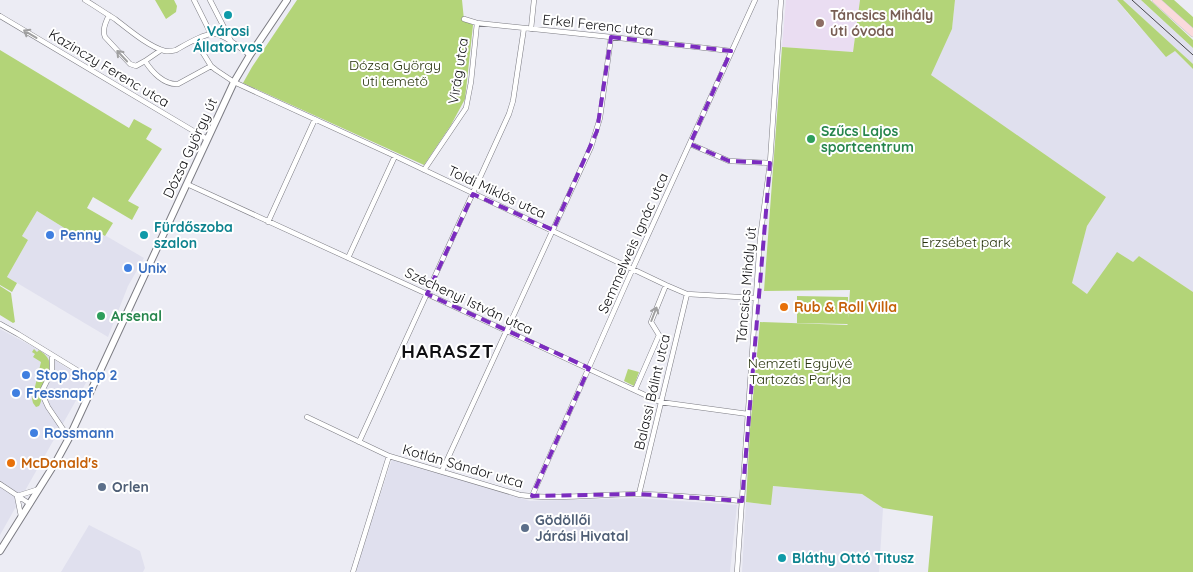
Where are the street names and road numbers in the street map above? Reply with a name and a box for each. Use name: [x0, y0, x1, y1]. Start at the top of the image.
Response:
street label: Erkel Ferenc utca: [542, 10, 654, 40]
street label: Kazinczy Ferenc utca: [45, 25, 173, 111]
street label: Virág utca: [444, 37, 472, 105]
street label: Dózsa György út: [159, 95, 221, 201]
street label: Toldi Miklós utca: [445, 161, 549, 223]
street label: Semmelweis Ignác utca: [594, 170, 672, 316]
street label: Táncsics Mihály út: [732, 226, 760, 344]
street label: Széchenyi István utca: [402, 263, 536, 339]
street label: Balassi Bálint utca: [630, 332, 674, 452]
street label: Kotlán Sándor utca: [400, 440, 526, 492]

